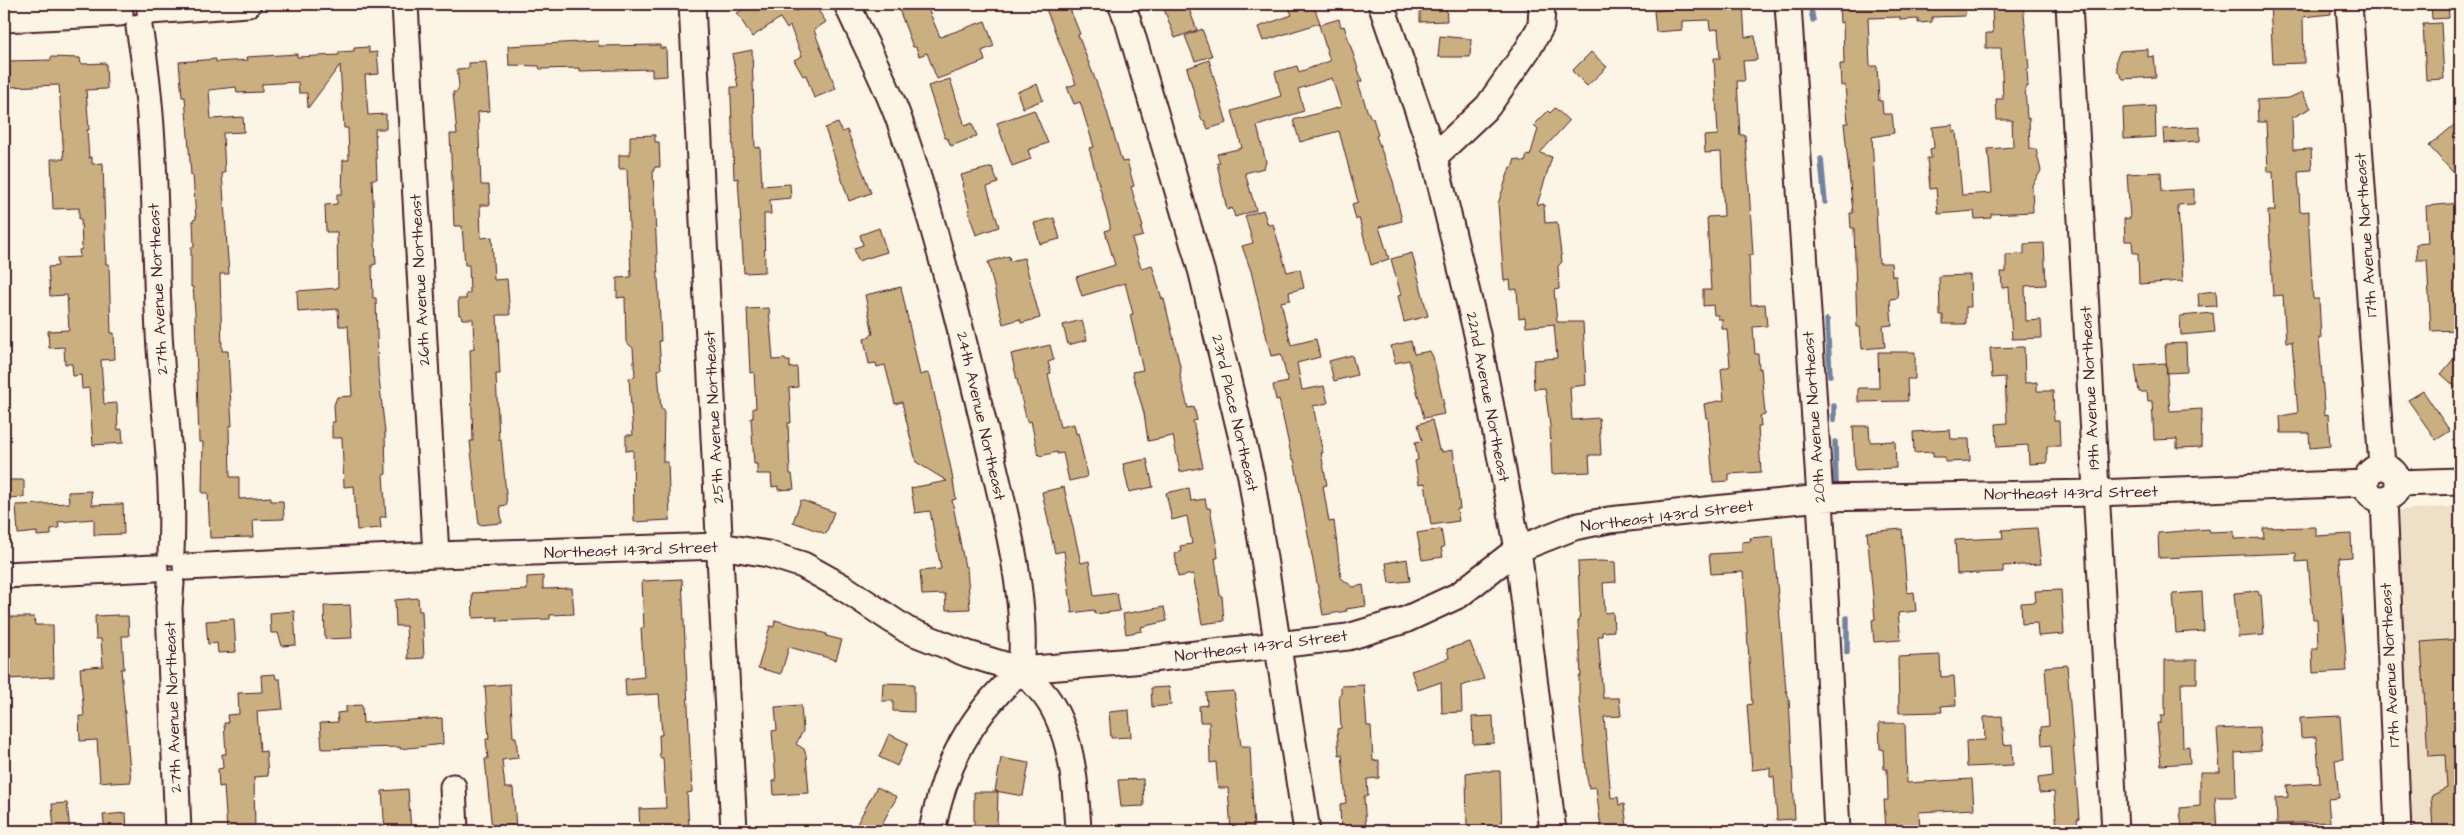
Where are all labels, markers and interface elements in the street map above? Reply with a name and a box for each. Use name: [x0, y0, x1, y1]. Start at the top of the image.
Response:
street label: 17th Avenue Northeast: [2349, 152, 2383, 318]
street label: 26th Avenue Northeast: [404, 193, 435, 366]
street label: 27th Avenue Northeast: [142, 202, 173, 375]
street label: 19th Avenue Northeast: [2075, 305, 2105, 470]
street label: 22nd Avenue Northeast: [1461, 310, 1515, 484]
street label: 25th Avenue Northeast: [698, 329, 730, 504]
street label: 24th Avenue Northeast: [951, 329, 1011, 503]
street label: 20th Avenue Northeast: [1797, 330, 1831, 504]
street label: 23rd Place Northeast: [1206, 332, 1264, 494]
street label: Northeast 143rd Street: [1984, 480, 2159, 506]
street label: Northeast 143rd Street: [1579, 494, 1755, 538]
street label: Northeast 143rd Street: [544, 536, 719, 564]
street label: 17th Avenue Northeast: [2375, 582, 2405, 748]
street label: 27th Avenue Northeast: [159, 620, 187, 793]
street label: Northeast 143rd Street: [1173, 624, 1349, 668]

